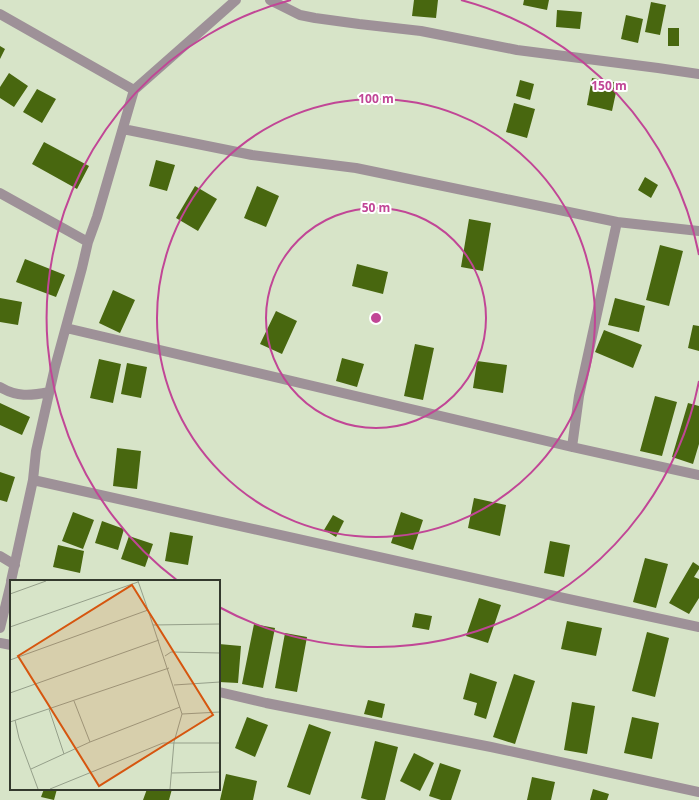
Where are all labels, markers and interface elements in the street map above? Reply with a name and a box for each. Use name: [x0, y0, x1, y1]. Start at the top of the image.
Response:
text: 150 m: [591, 77, 627, 94]
text: 100 m: [358, 90, 394, 107]
text: 50 m: [362, 199, 390, 216]
centre of rings: [369, 311, 383, 325]
inset map: [10, 580, 220, 790]

